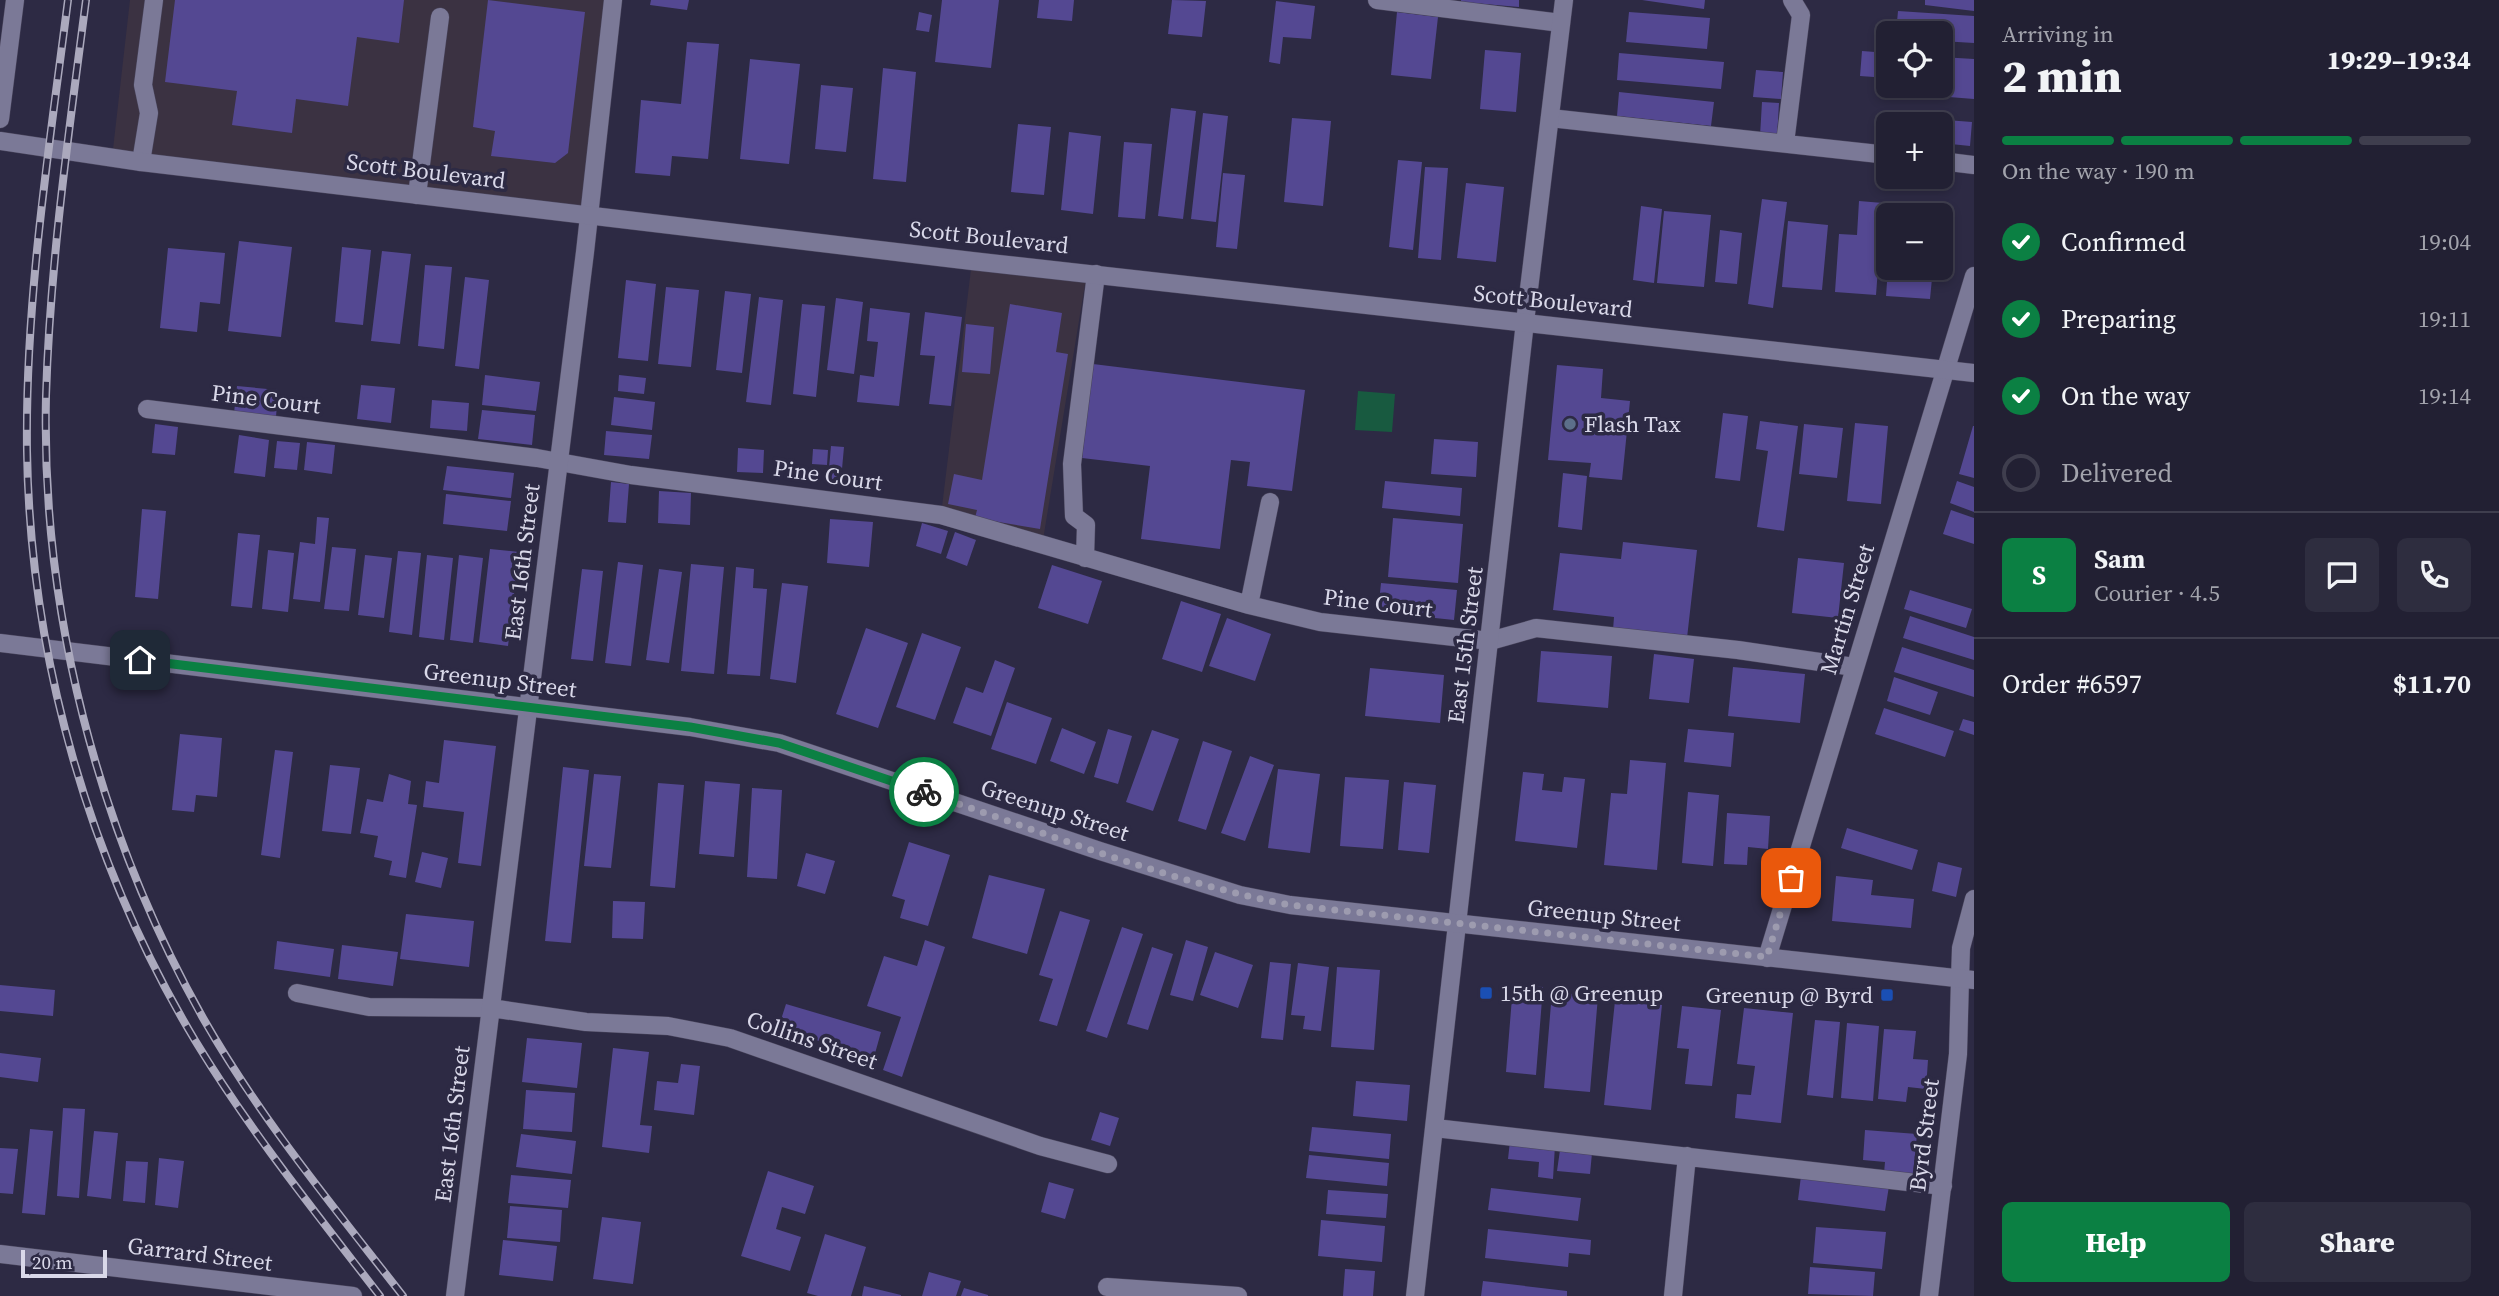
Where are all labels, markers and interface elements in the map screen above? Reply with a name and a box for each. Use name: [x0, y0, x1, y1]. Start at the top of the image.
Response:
text: Arriving in: [2002, 18, 2114, 50]
map controls: [1876, 21, 1953, 280]
button: locate: [1876, 21, 1953, 98]
text: 19:29–19:34: [2327, 42, 2471, 78]
text: 2 min: [2002, 44, 2122, 107]
button: +: [1876, 112, 1953, 189]
street label: Scott Boulevard: [345, 145, 507, 197]
text: On the way · 190 m: [2002, 155, 2195, 187]
button: −: [1876, 203, 1953, 280]
street label: Scott Boulevard: [908, 213, 1070, 261]
icon: check: [2002, 223, 2040, 261]
text: Confirmed: [2061, 224, 2186, 260]
text: 19:04: [2418, 226, 2471, 258]
street label: Scott Boulevard: [1472, 277, 1634, 325]
icon: check: [2002, 300, 2040, 338]
text: Preparing: [2061, 301, 2176, 337]
text: 19:11: [2418, 303, 2471, 335]
street label: Pine Court: [210, 376, 323, 422]
icon: check: [2002, 377, 2040, 415]
text: On the way: [2061, 378, 2190, 414]
text: 19:14: [2418, 380, 2471, 412]
place label: Flash Tax: [1584, 408, 1681, 440]
marker: Flash Tax: [1562, 416, 1578, 432]
street label: Pine Court: [771, 452, 885, 499]
text: Delivered: [2061, 455, 2172, 491]
street label: East 16th Street: [497, 481, 548, 642]
button: chat: [2305, 538, 2379, 612]
button: phone: [2397, 538, 2471, 612]
street label: Martin Street: [1812, 539, 1882, 678]
text: Sam: [2094, 541, 2145, 577]
text: S: [2032, 557, 2046, 593]
street label: East 15th Street: [1440, 564, 1491, 725]
text: Courier · 4.5: [2094, 577, 2220, 609]
street label: Pine Court: [1322, 580, 1435, 626]
pin: [110, 630, 170, 690]
icon: home: [121, 641, 159, 679]
street label: Greenup Street: [422, 655, 579, 705]
text: Order #6597: [2002, 666, 2142, 702]
text: $11.70: [2393, 666, 2471, 702]
courier: [889, 757, 959, 827]
street label: Greenup Street: [977, 771, 1134, 849]
icon: bike: [905, 773, 943, 811]
pin: [1761, 848, 1821, 908]
icon: bag: [1772, 859, 1810, 897]
street label: Greenup Street: [1526, 891, 1683, 939]
place label: 15th @ Greenup: [1500, 977, 1663, 1009]
place label: Greenup @ Byrd: [1705, 979, 1873, 1011]
marker: 15th @ Greenup: [1478, 985, 1494, 1001]
marker: Greenup @ Byrd: [1879, 987, 1895, 1003]
street label: Collins Street: [742, 1003, 882, 1077]
street label: East 16th Street: [427, 1043, 478, 1204]
street label: Byrd Street: [1901, 1076, 1947, 1193]
button: Help: [2002, 1202, 2230, 1282]
button: Share: [2244, 1202, 2471, 1282]
street label: Garrard Street: [126, 1229, 275, 1279]
scale bar: [21, 1247, 107, 1279]
text: 20 m: [32, 1249, 73, 1275]

